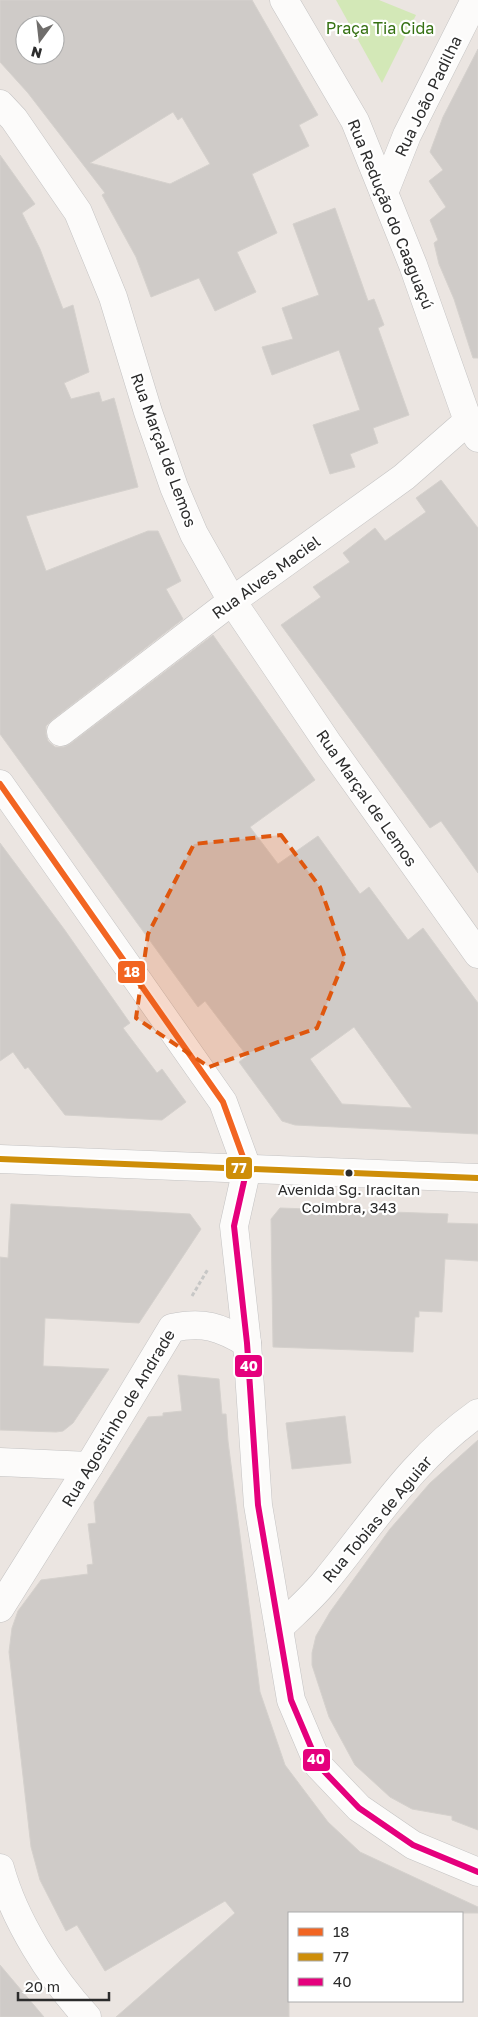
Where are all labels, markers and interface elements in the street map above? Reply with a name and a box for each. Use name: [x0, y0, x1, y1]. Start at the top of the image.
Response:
north arrow: [15, 15, 65, 65]
park label: Praça Tia Cida: [326, 18, 434, 38]
street label: Rua João Padilha: [390, 32, 466, 160]
text: N: [29, 43, 44, 63]
street label: Rua Redução do Caaguaçú: [344, 116, 438, 312]
street label: Rua Marçal de Lemos: [127, 370, 201, 530]
street label: Rua Alves Maciel: [208, 531, 324, 623]
street label: Rua Marçal de Lemos: [312, 726, 422, 870]
line badge: 18: [117, 960, 146, 984]
text: 18: [124, 963, 140, 980]
line badge: 77: [225, 1156, 253, 1180]
text: 77: [231, 1159, 247, 1176]
marker: Avenida Sg. Iracitan Coimbra, 343: [344, 1168, 354, 1178]
place label: Avenida Sg. Iracitan Coimbra, 343: [278, 1180, 420, 1216]
street label: Rua Agostinho de Andrade: [57, 1326, 179, 1510]
line badge: 40: [234, 1354, 263, 1378]
text: 40: [240, 1357, 258, 1374]
street label: Rua Tobias de Aguiar: [318, 1451, 436, 1587]
line badge: 40: [302, 1748, 331, 1772]
text: 40: [307, 1750, 325, 1767]
legend: [288, 1912, 463, 2002]
text: 18: [333, 1922, 349, 1940]
text: 77: [333, 1947, 349, 1965]
scale bar: [18, 1970, 109, 2002]
text: 40: [333, 1972, 351, 1990]
text: 20 m: [25, 1977, 60, 1995]

